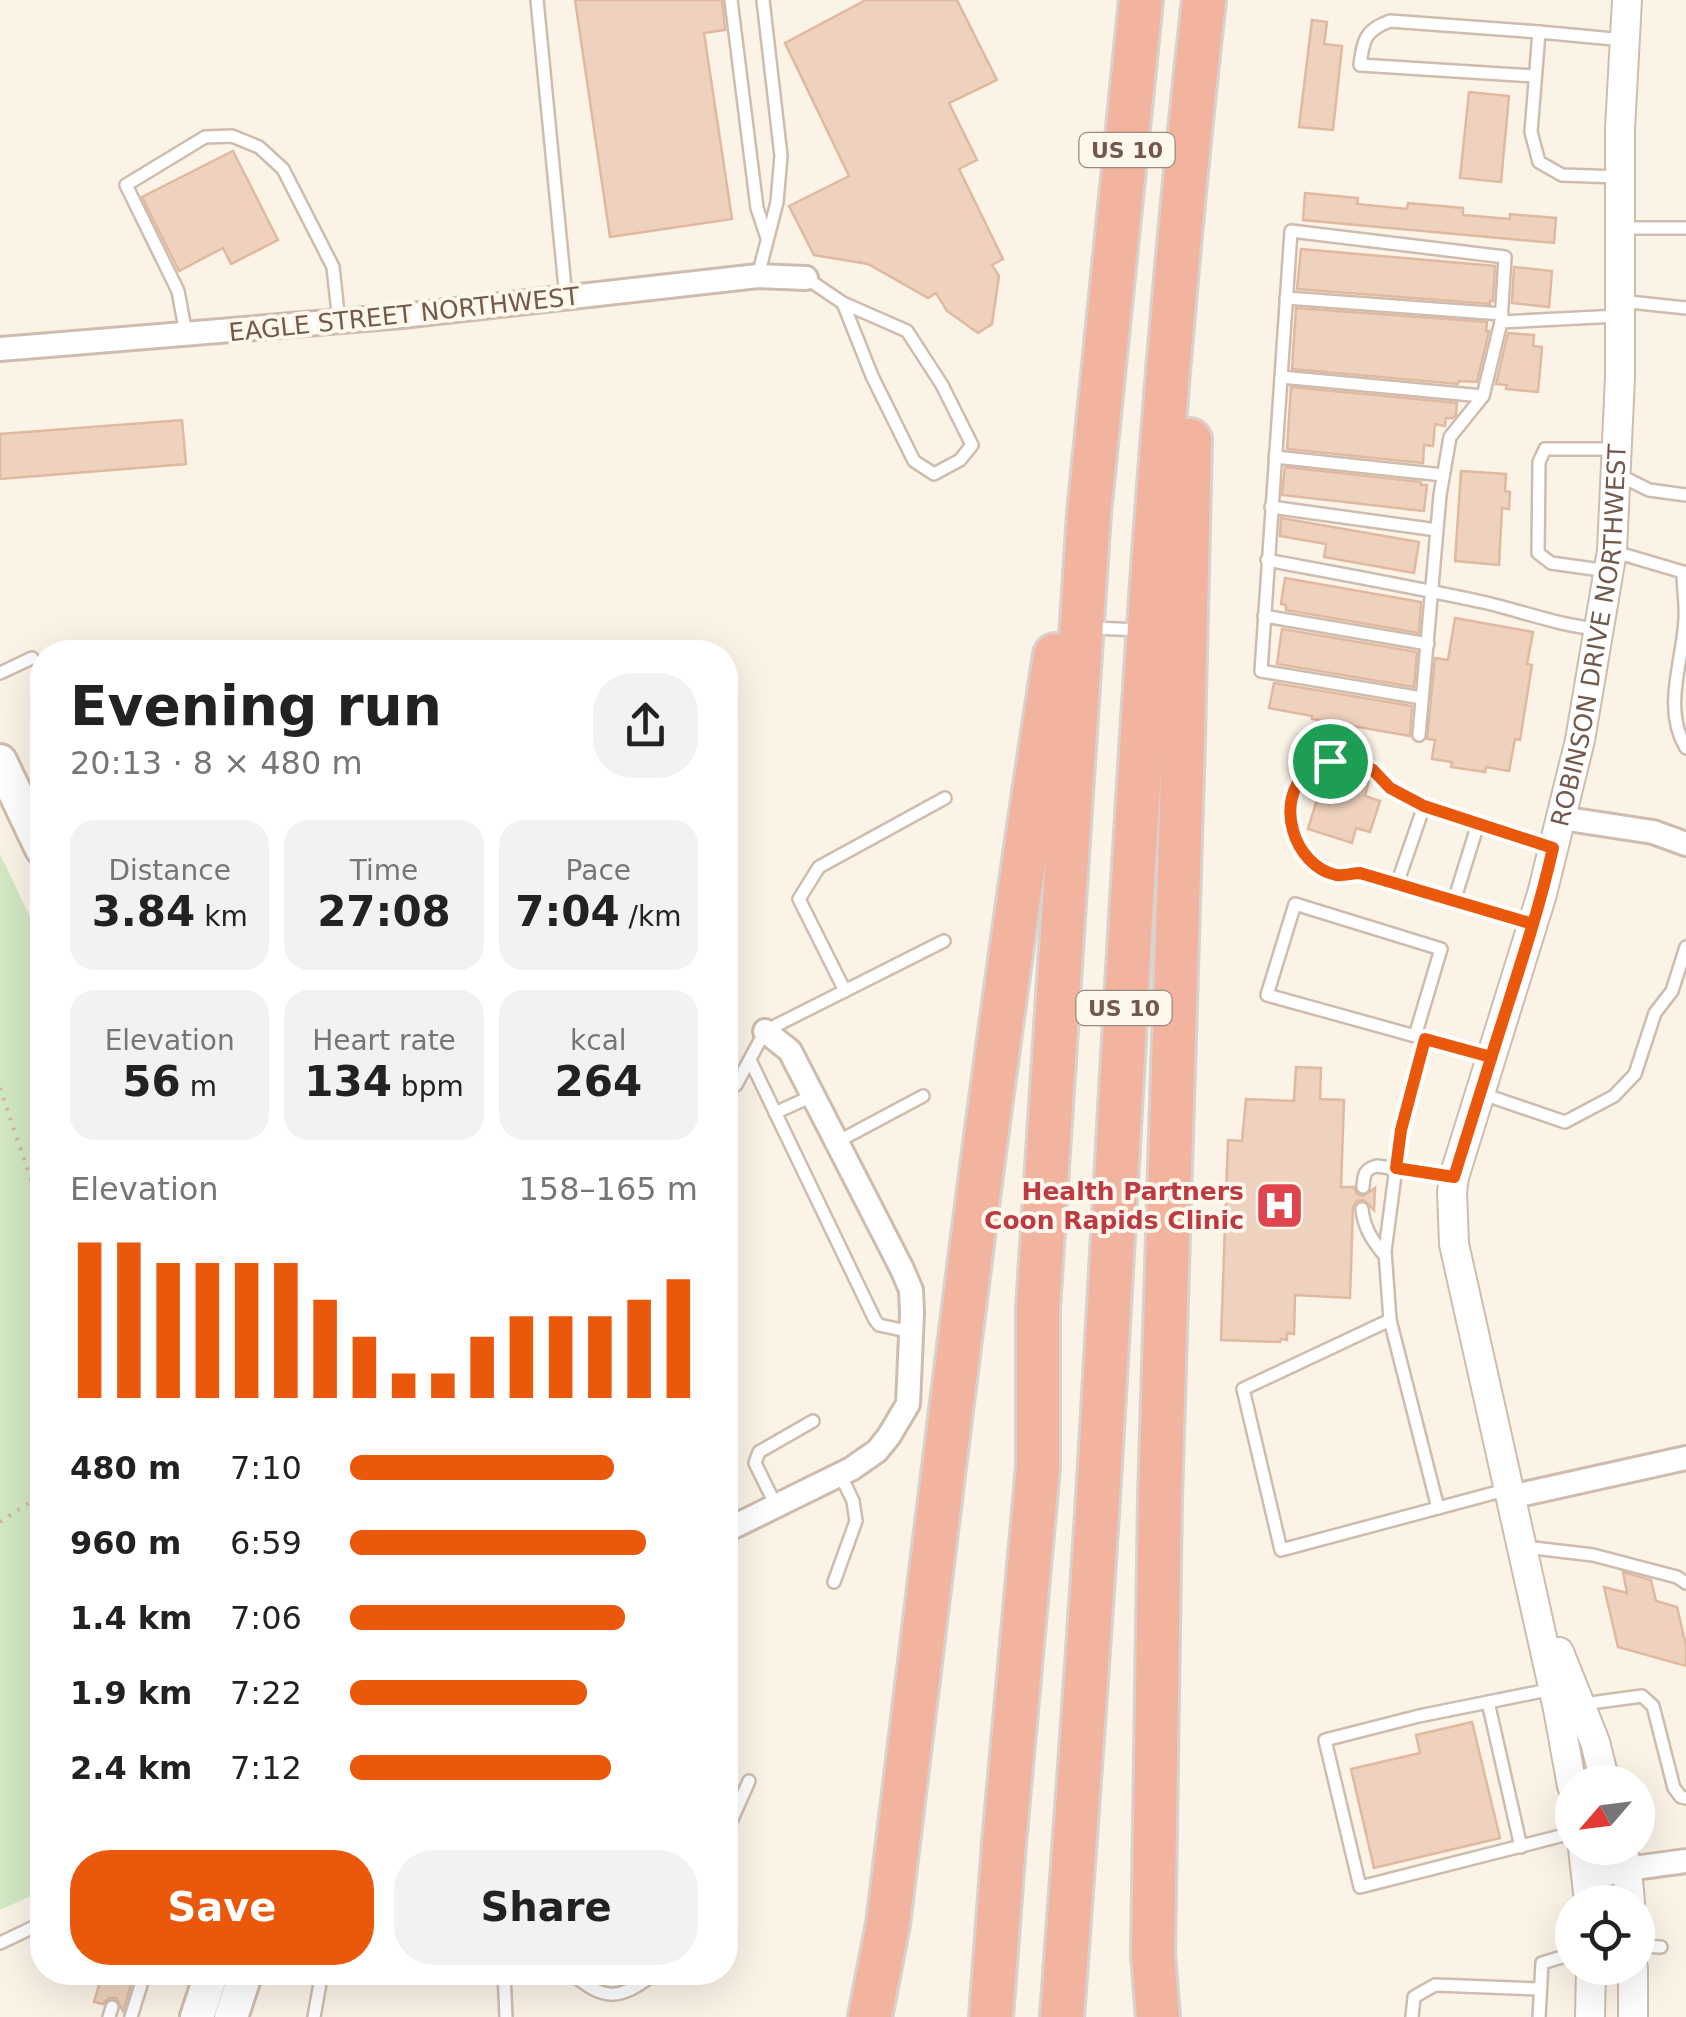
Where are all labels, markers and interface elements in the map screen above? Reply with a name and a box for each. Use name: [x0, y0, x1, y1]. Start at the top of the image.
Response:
road number: US 10: [1080, 133, 1174, 167]
street label: EAGLE STREET NORTHWEST: [227, 282, 582, 347]
street label: ROBINSON DRIVE NORTHWEST: [1545, 443, 1632, 829]
button: share: [593, 673, 698, 778]
text: Evening run: [70, 674, 442, 738]
pin: [1288, 719, 1373, 804]
icon: arrive: [1303, 734, 1358, 789]
text: 20:13 · 8 × 480 m: [70, 744, 363, 782]
text: Distance: [108, 854, 231, 887]
text: Time: [350, 854, 418, 887]
text: Pace: [566, 854, 631, 887]
text: 3.84: [92, 887, 195, 936]
text: 27:08: [317, 887, 451, 936]
text: 7:04: [515, 887, 620, 936]
text: km: [195, 900, 248, 933]
text: /km: [620, 900, 681, 933]
road number: US 10: [1076, 991, 1172, 1025]
text: Elevation: [105, 1024, 235, 1057]
text: Heart rate: [312, 1024, 456, 1057]
text: kcal: [570, 1024, 627, 1057]
text: 56: [122, 1057, 181, 1106]
text: 134: [304, 1057, 392, 1106]
text: 264: [554, 1057, 642, 1106]
text: m: [181, 1070, 217, 1103]
text: bpm: [392, 1070, 464, 1103]
text: Elevation: [70, 1170, 219, 1208]
text: 158–165 m: [519, 1170, 698, 1208]
place label: Health Partners Coon Rapids Clinic: [984, 1177, 1244, 1235]
hospital icon: Health Partners Coon Rapids Clinic: [1253, 1179, 1305, 1231]
text: 480 m: [70, 1449, 181, 1487]
text: 7:10: [230, 1449, 302, 1487]
text: 960 m: [70, 1524, 181, 1562]
text: 6:59: [230, 1524, 302, 1562]
text: 1.4 km: [70, 1599, 192, 1637]
text: 7:06: [230, 1599, 302, 1637]
text: 1.9 km: [70, 1674, 192, 1712]
text: 7:22: [230, 1674, 302, 1712]
text: 2.4 km: [70, 1749, 192, 1787]
text: 7:12: [230, 1749, 302, 1787]
north arrow: [1555, 1765, 1655, 1865]
map controls: [1555, 1765, 1655, 1985]
button: Save: [70, 1850, 374, 1965]
button: Share: [394, 1850, 698, 1965]
button: locate: [1555, 1885, 1655, 1985]

